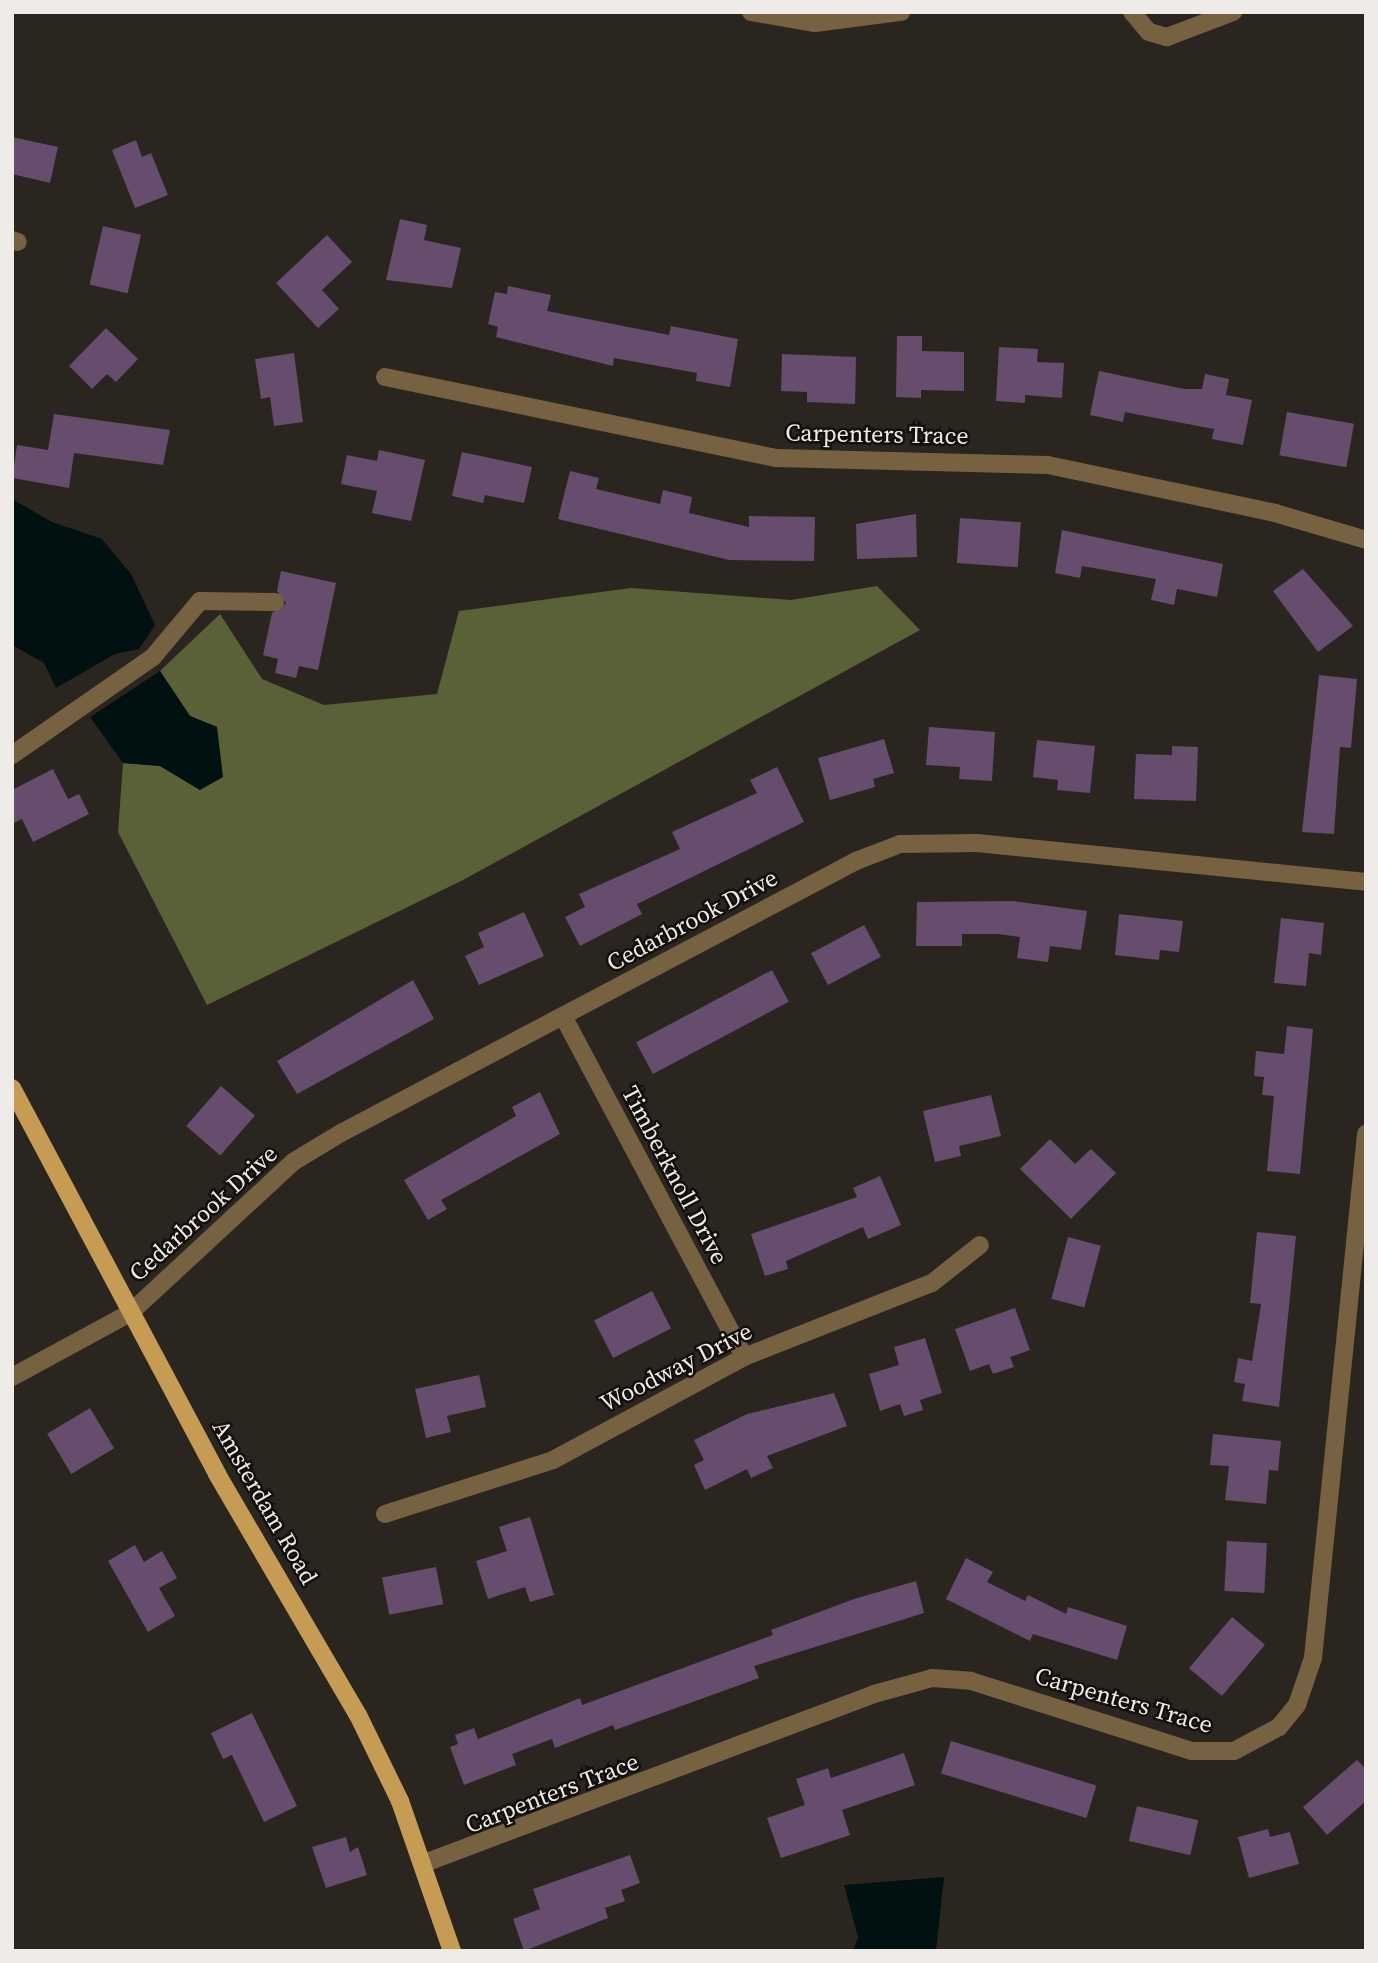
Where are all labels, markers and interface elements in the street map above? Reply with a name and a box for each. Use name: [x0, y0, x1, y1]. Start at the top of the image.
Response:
street label: Carpenters Trace: [785, 418, 969, 450]
street label: Cedarbrook Drive: [602, 863, 782, 977]
street label: Timberknoll Drive: [616, 1081, 734, 1269]
street label: Cedarbrook Drive: [123, 1139, 283, 1287]
street label: Woodway Drive: [595, 1316, 757, 1418]
street label: Amsterdam Road: [206, 1415, 324, 1589]
street label: Carpenters Trace: [1032, 1661, 1216, 1739]
street label: Carpenters Trace: [461, 1747, 643, 1839]

